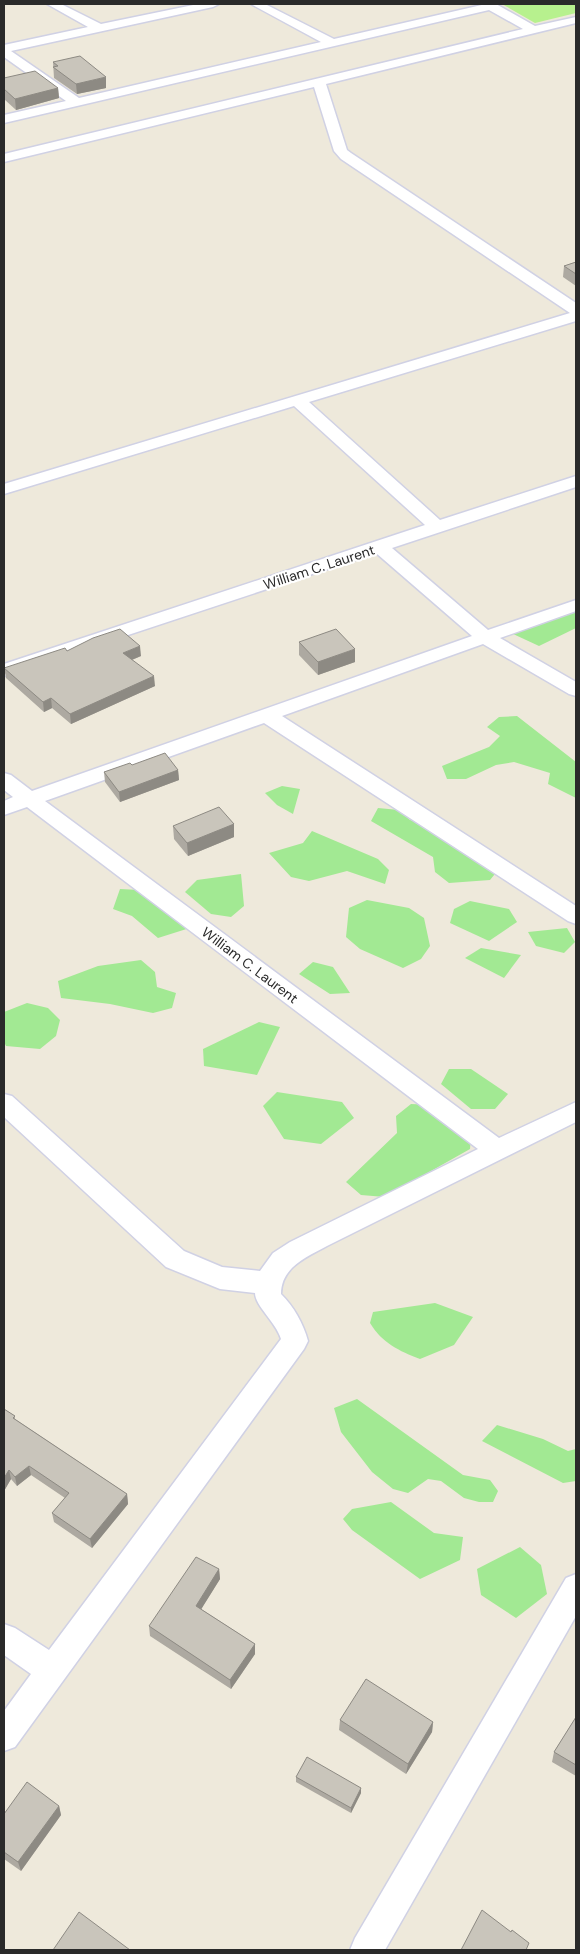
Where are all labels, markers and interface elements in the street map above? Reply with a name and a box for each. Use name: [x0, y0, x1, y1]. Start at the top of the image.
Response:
street label: William C. Laurent: [261, 540, 377, 594]
street label: William C. Laurent: [198, 923, 302, 1007]

